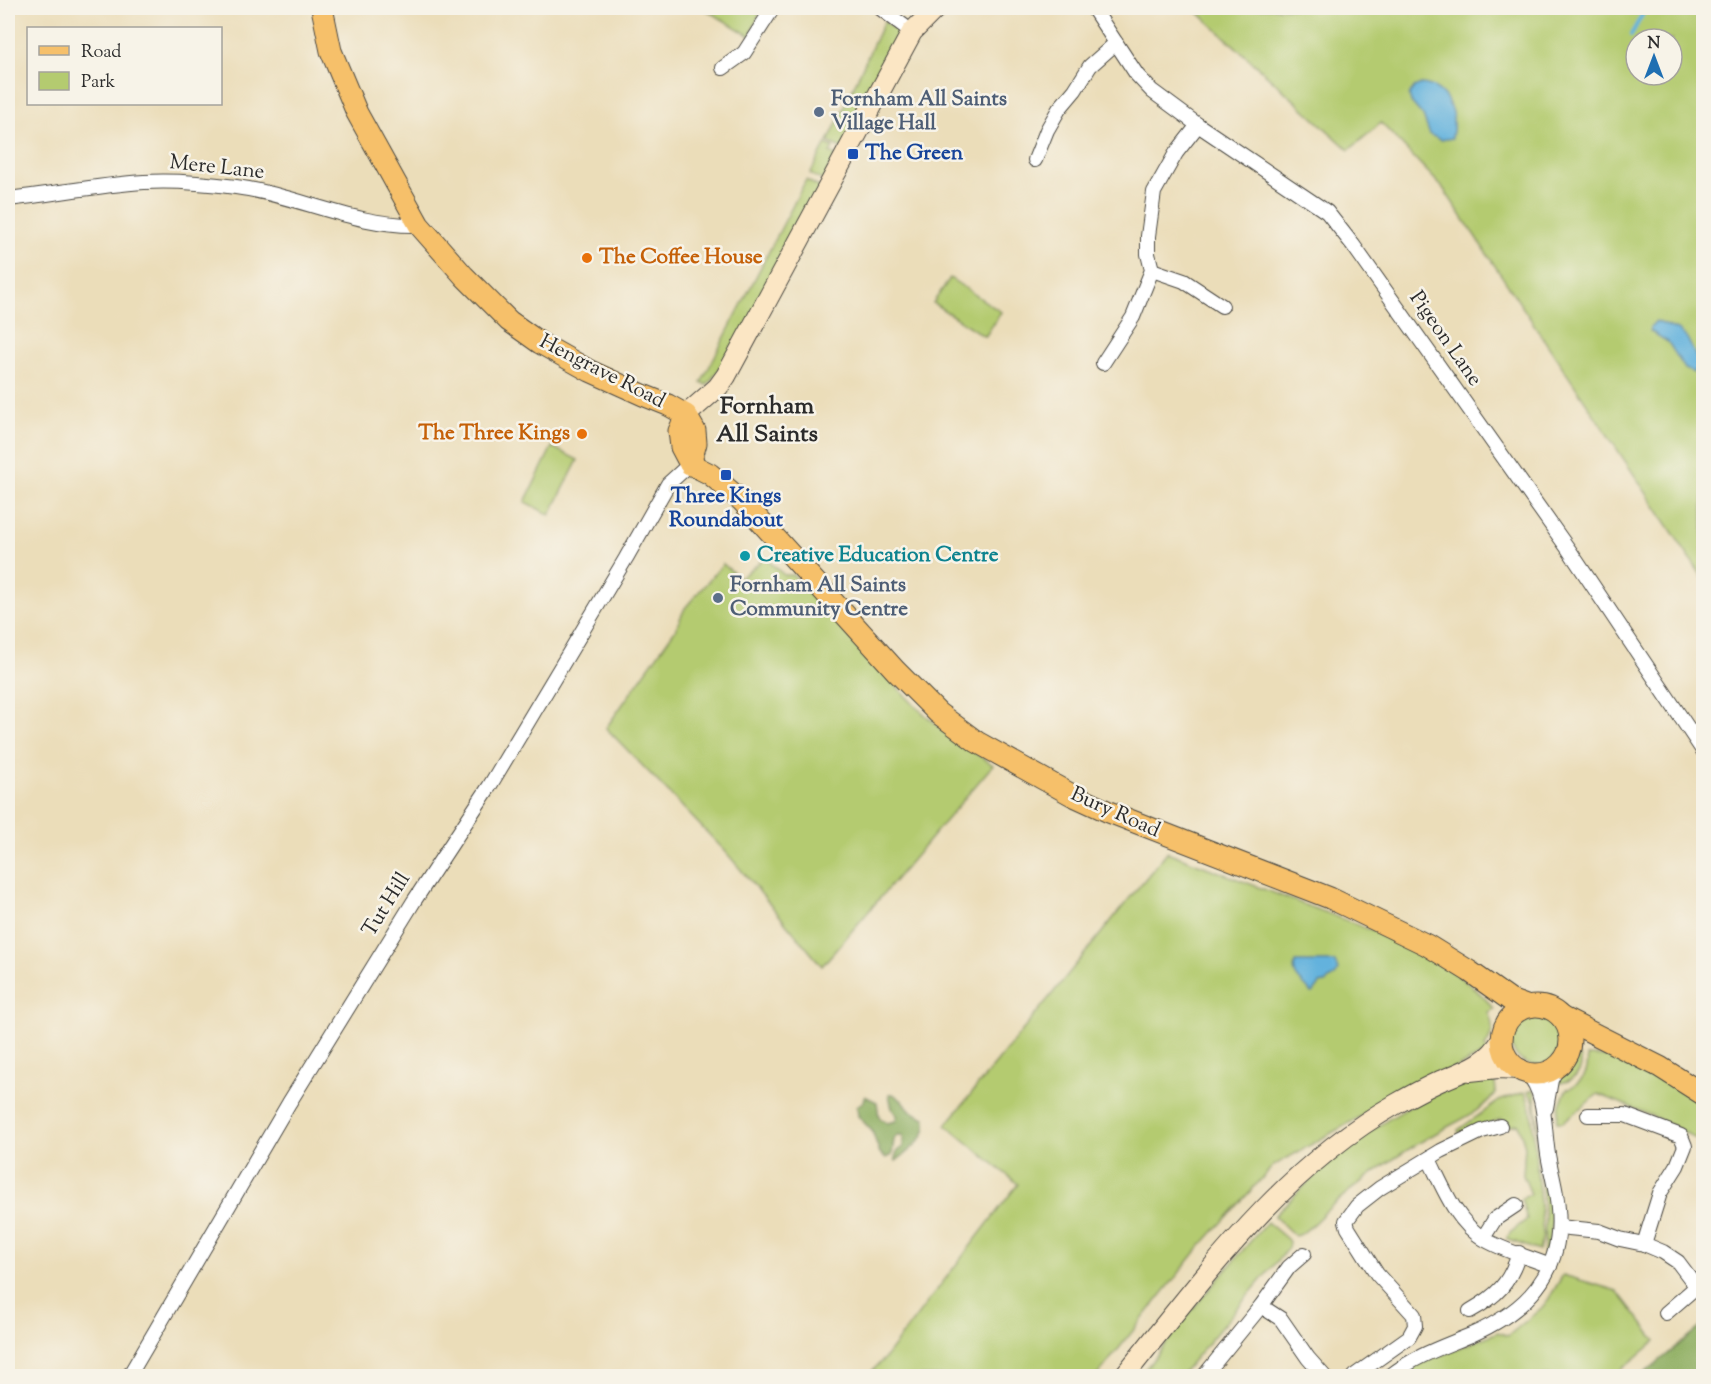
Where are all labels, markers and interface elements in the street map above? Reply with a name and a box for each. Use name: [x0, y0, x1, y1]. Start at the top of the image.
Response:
legend: [27, 27, 222, 105]
north arrow: [1624, 27, 1684, 87]
text: N: [1648, 33, 1661, 56]
text: Road: [81, 40, 121, 66]
text: Park: [81, 70, 116, 96]
place label: Fornham All Saints Village Hall: [831, 85, 1007, 139]
marker: Fornham All Saints Village Hall: [812, 105, 826, 119]
place label: The Green: [865, 139, 964, 169]
marker: The Green: [846, 147, 860, 161]
street label: Mere Lane: [168, 148, 266, 188]
place label: The Coffee House: [599, 243, 763, 273]
marker: The Coffee House: [580, 251, 594, 265]
street label: Pigeon Lane: [1401, 285, 1489, 393]
street label: Hengrave Road: [534, 327, 670, 417]
district label: Fornham All Saints: [716, 390, 818, 452]
place label: The Three Kings: [418, 419, 570, 449]
marker: The Three Kings: [575, 427, 589, 441]
marker: Three Kings Roundabout: [719, 468, 733, 482]
place label: Three Kings Roundabout: [669, 482, 784, 536]
place label: Creative Education Centre: [757, 541, 999, 571]
marker: Creative Education Centre: [738, 549, 752, 563]
place label: Fornham All Saints Community Centre: [730, 571, 908, 625]
marker: Fornham All Saints Community Centre: [711, 591, 725, 605]
street label: Bury Road: [1065, 780, 1165, 846]
street label: Tut Hill: [355, 867, 419, 943]

